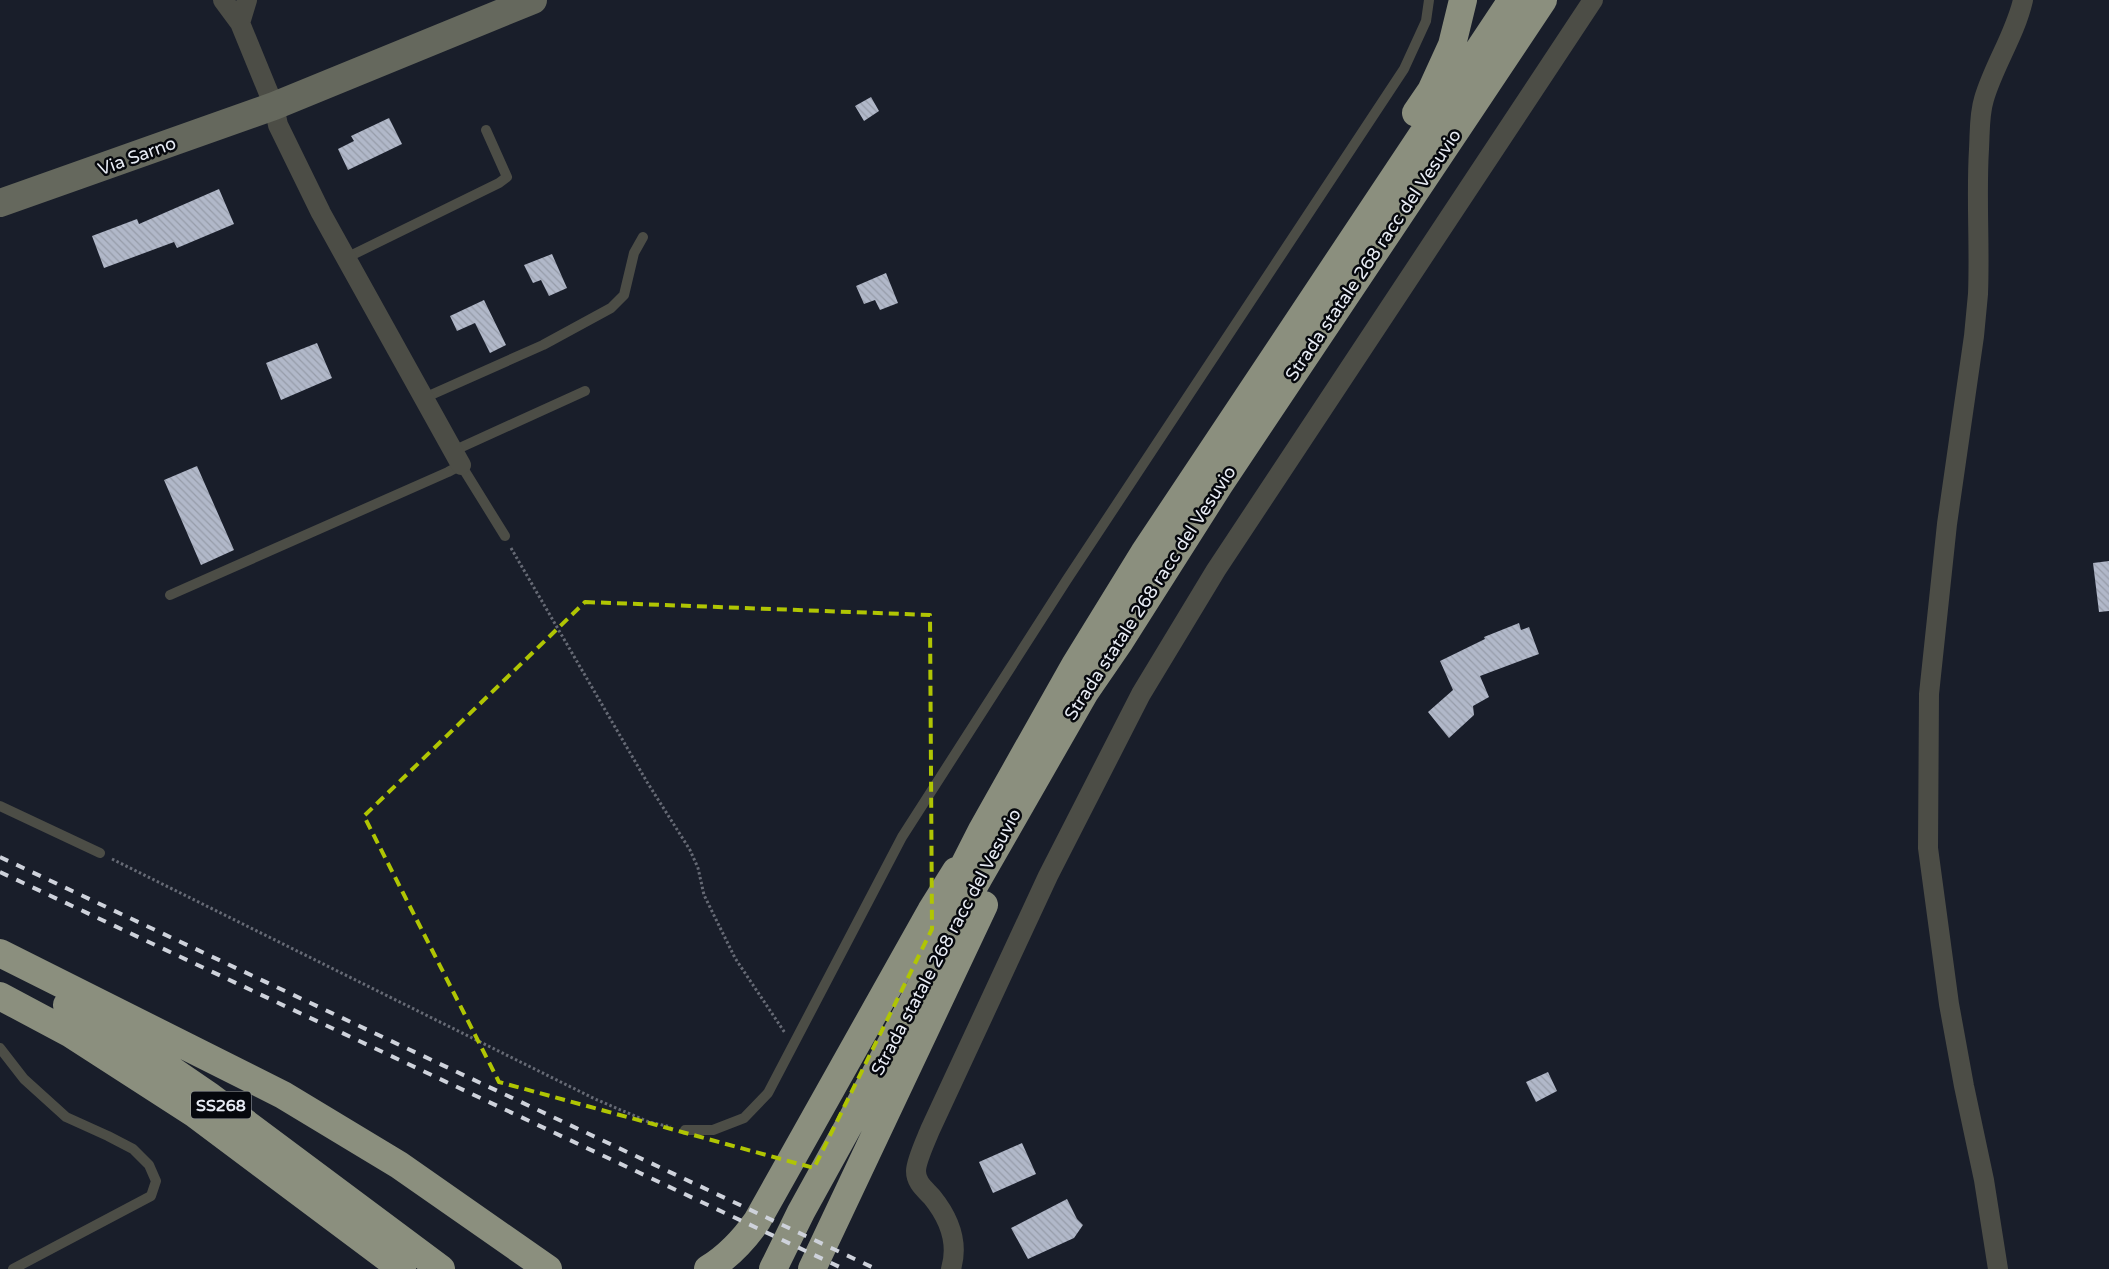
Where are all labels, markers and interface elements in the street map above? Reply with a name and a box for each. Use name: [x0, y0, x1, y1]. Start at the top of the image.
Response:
street label: Strada statale 268 racc del Vesuvio: [1280, 125, 1466, 385]
street label: Via Sarno: [95, 132, 179, 180]
street label: Strada statale 268 racc del Vesuvio: [1059, 462, 1241, 724]
street label: Strada statale 268 racc del Vesuvio: [866, 805, 1026, 1079]
road number: SS268: [191, 1092, 251, 1118]

